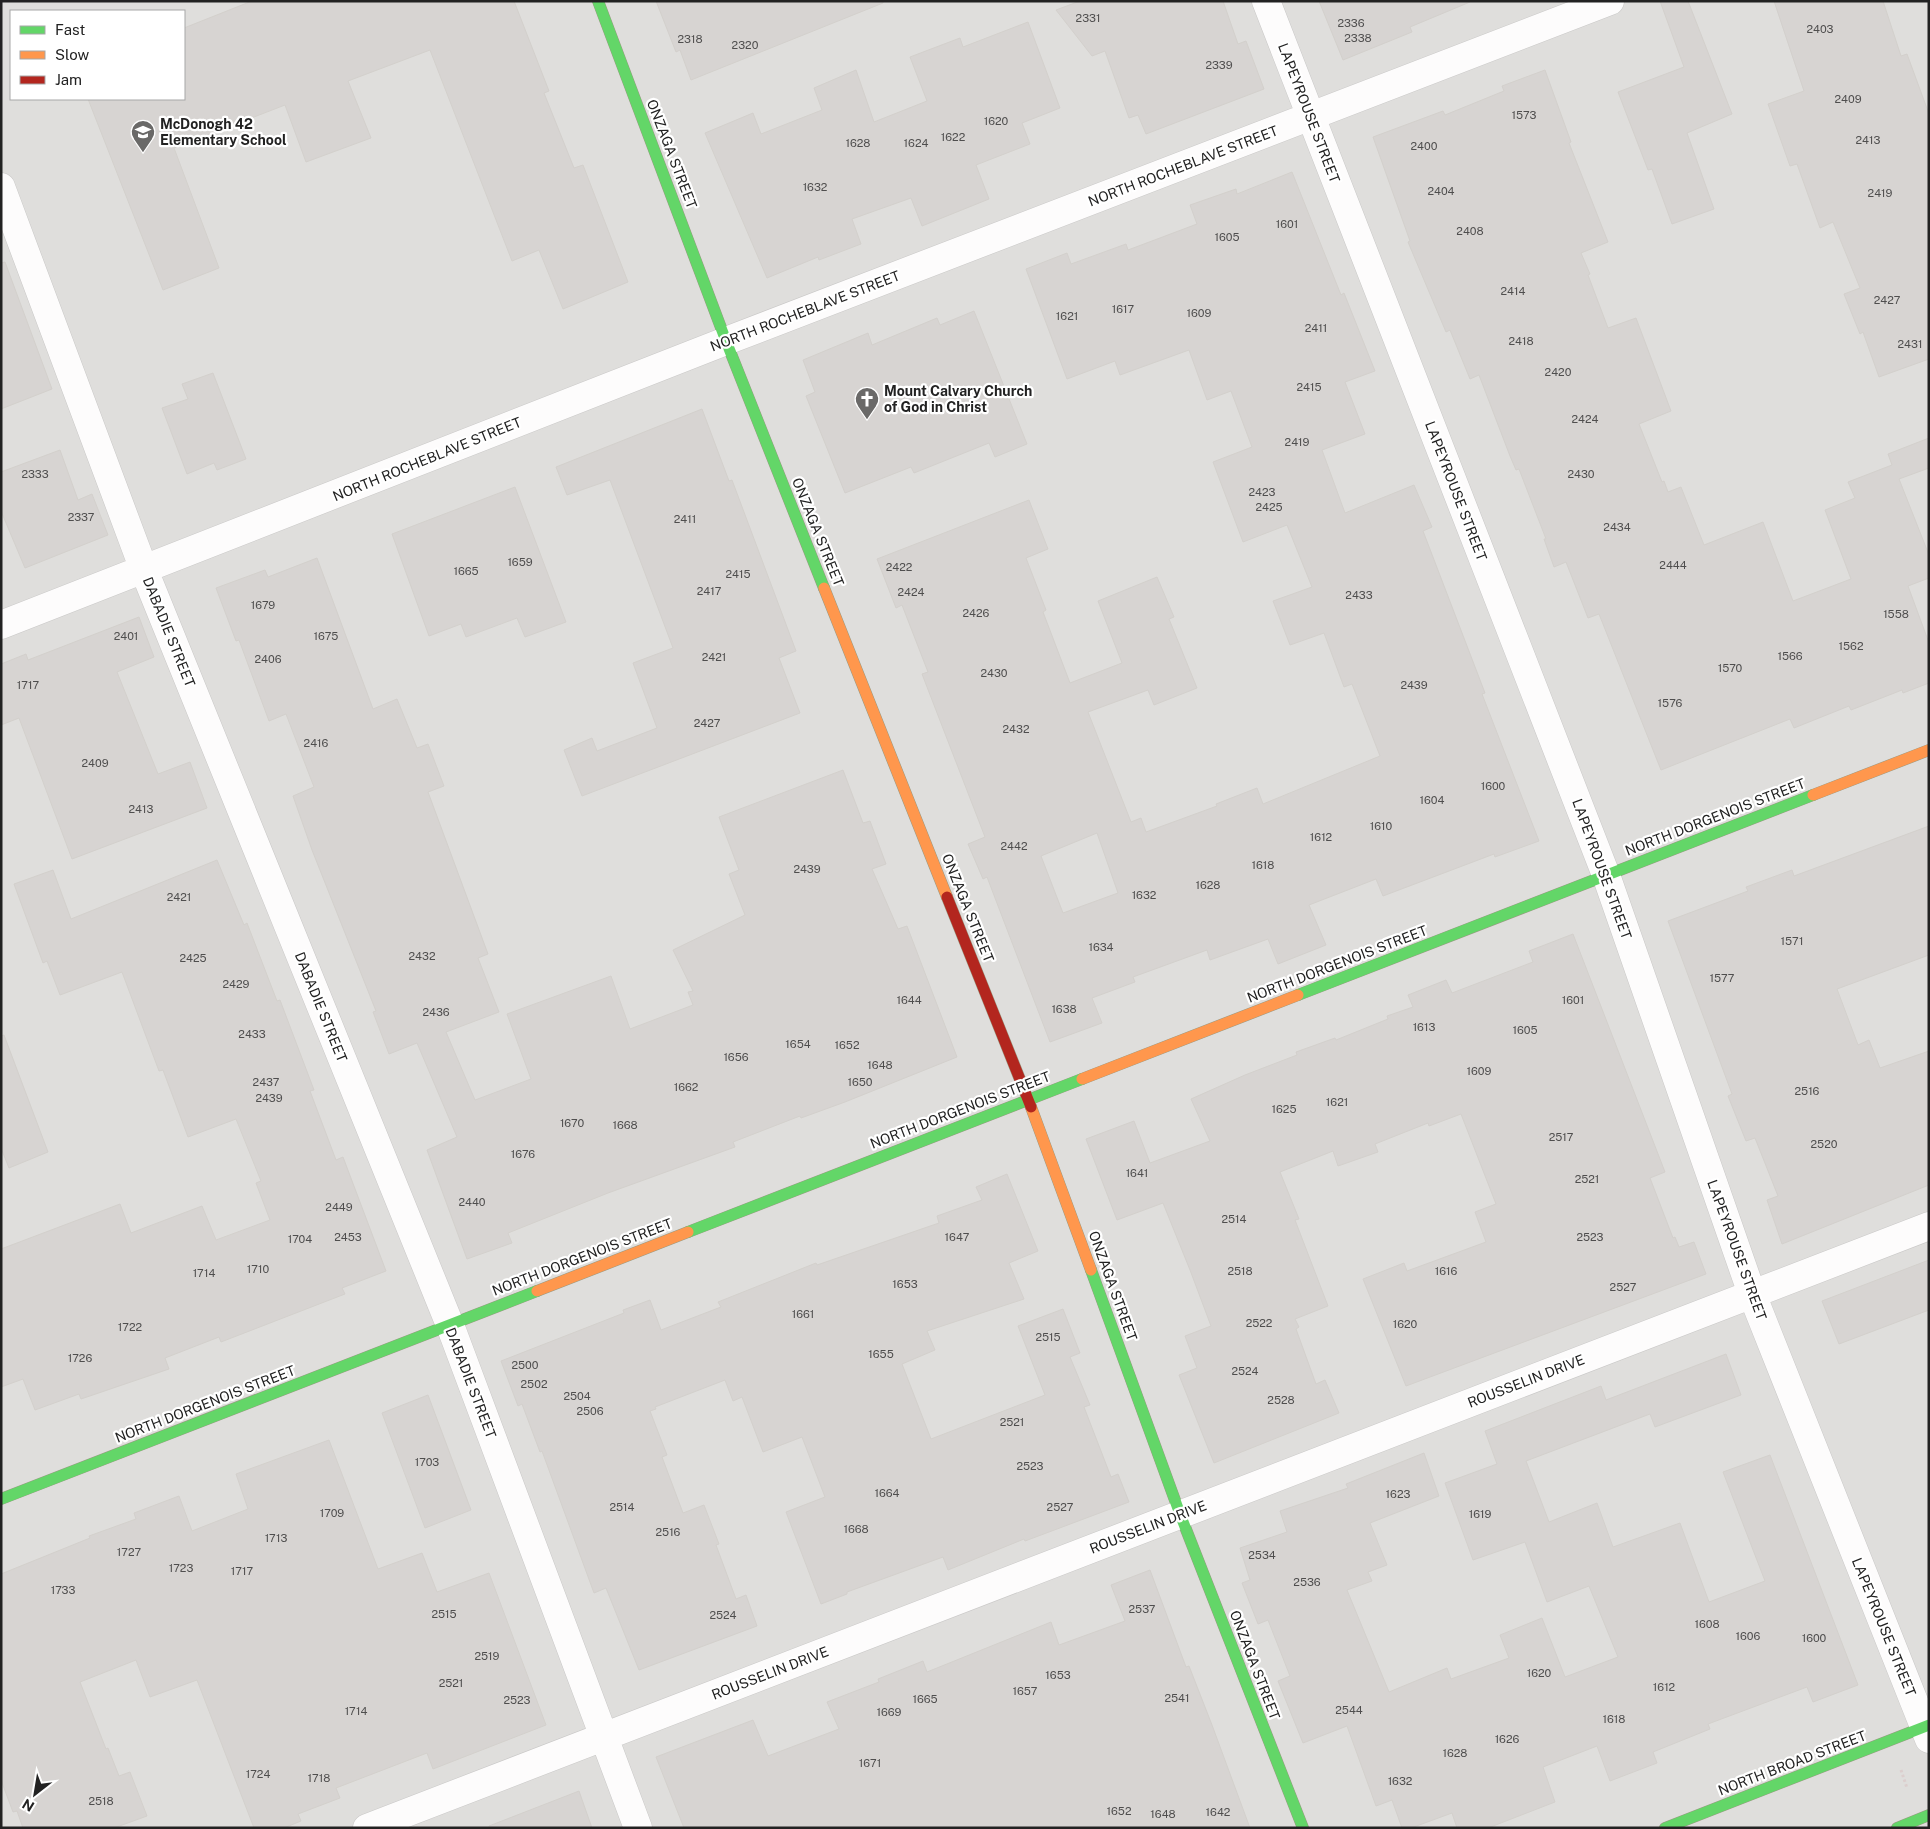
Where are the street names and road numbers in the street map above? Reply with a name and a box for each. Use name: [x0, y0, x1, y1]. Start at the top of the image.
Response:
street label: LAPEYROUSE STREET: [1275, 41, 1343, 185]
street label: ONZAGA STREET: [644, 97, 700, 211]
street label: NORTH ROCHEBLAVE STREET: [1086, 122, 1280, 210]
street label: NORTH ROCHEBLAVE STREET: [708, 267, 902, 355]
street label: NORTH ROCHEBLAVE STREET: [330, 414, 524, 504]
street label: LAPEYROUSE STREET: [1422, 419, 1490, 563]
street label: ONZAGA STREET: [789, 475, 847, 589]
street label: DABADIE STREET: [140, 575, 198, 689]
street label: NORTH DORGENOIS STREET: [1623, 775, 1807, 859]
street label: LAPEYROUSE STREET: [1569, 797, 1635, 941]
street label: ONZAGA STREET: [939, 851, 997, 965]
street label: NORTH DORGENOIS STREET: [1245, 922, 1429, 1006]
street label: DABADIE STREET: [292, 950, 350, 1064]
street label: NORTH DORGENOIS STREET: [868, 1068, 1052, 1152]
street label: LAPEYROUSE STREET: [1704, 1178, 1770, 1322]
street label: NORTH DORGENOIS STREET: [490, 1215, 674, 1299]
street label: ONZAGA STREET: [1086, 1229, 1140, 1343]
street label: DABADIE STREET: [443, 1325, 499, 1441]
street label: ROUSSELIN DRIVE: [1465, 1351, 1587, 1411]
street label: NORTH DORGENOIS STREET: [113, 1362, 297, 1446]
street label: ROUSSELIN DRIVE: [1087, 1497, 1209, 1557]
street label: LAPEYROUSE STREET: [1849, 1555, 1919, 1699]
street label: ONZAGA STREET: [1227, 1608, 1283, 1722]
street label: ROUSSELIN DRIVE: [709, 1643, 831, 1703]
street label: NORTH BROAD STREET: [1716, 1727, 1868, 1799]

